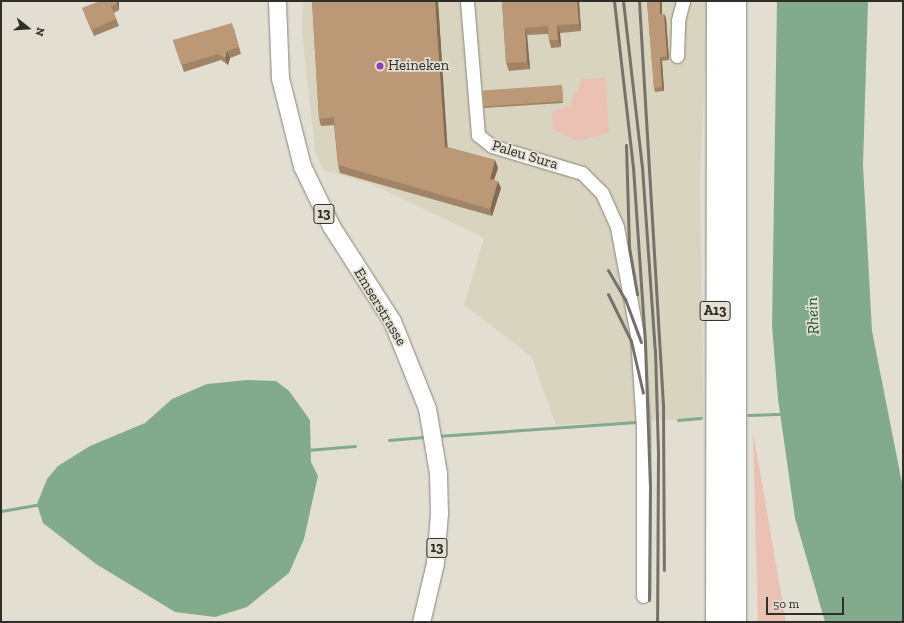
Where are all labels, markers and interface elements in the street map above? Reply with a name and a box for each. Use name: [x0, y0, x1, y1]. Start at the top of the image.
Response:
north arrow: [8, 8, 48, 48]
text: N: [33, 26, 47, 38]
place label: Heineken: [388, 57, 449, 75]
marker: Heineken: [375, 61, 385, 71]
street label: Paleu Sura: [490, 136, 560, 174]
road number: 13: [313, 202, 335, 226]
street label: Emserstrasse: [350, 265, 410, 349]
water label: Rhein: [802, 297, 824, 335]
road number: A13: [699, 299, 731, 323]
road number: 13: [426, 536, 448, 560]
scale bar: [768, 589, 846, 615]
text: 50 m: [773, 597, 799, 611]

